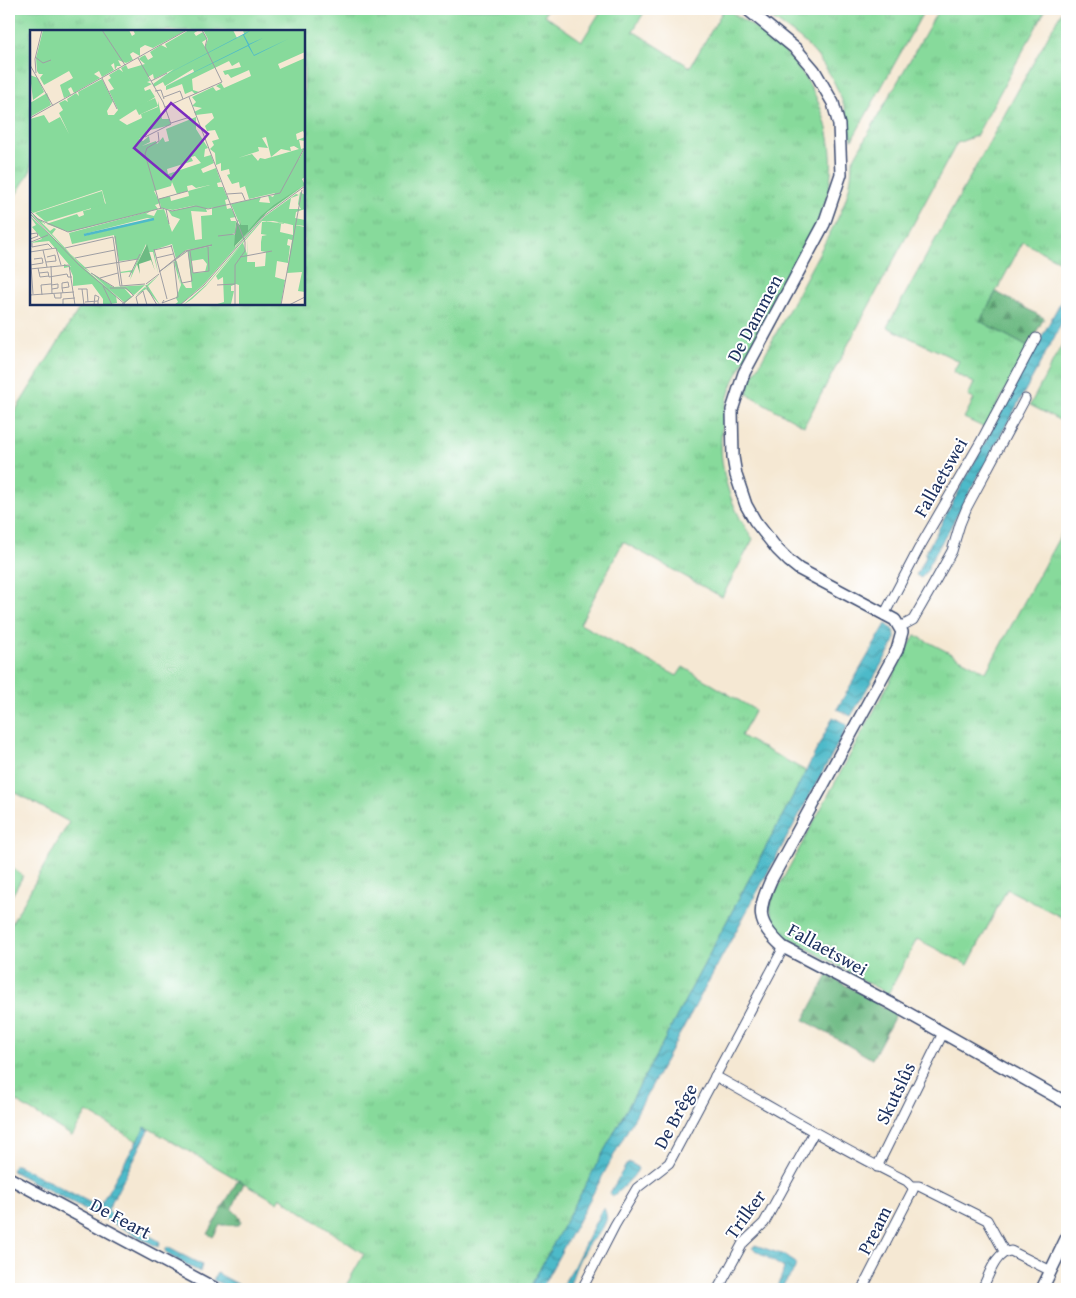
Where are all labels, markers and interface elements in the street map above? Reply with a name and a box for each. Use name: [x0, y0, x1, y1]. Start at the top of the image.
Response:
inset map: [30, 30, 305, 305]
street label: De Dammen: [719, 269, 789, 367]
street label: Fallaetswei: [906, 432, 974, 522]
street label: Fallaetswei: [783, 915, 873, 983]
street label: Skutslûs: [868, 1057, 922, 1129]
street label: De Brêge: [646, 1078, 704, 1154]
street label: Trilker: [717, 1183, 773, 1245]
street label: De Feart: [85, 1190, 157, 1246]
street label: Pream: [850, 1200, 898, 1259]

